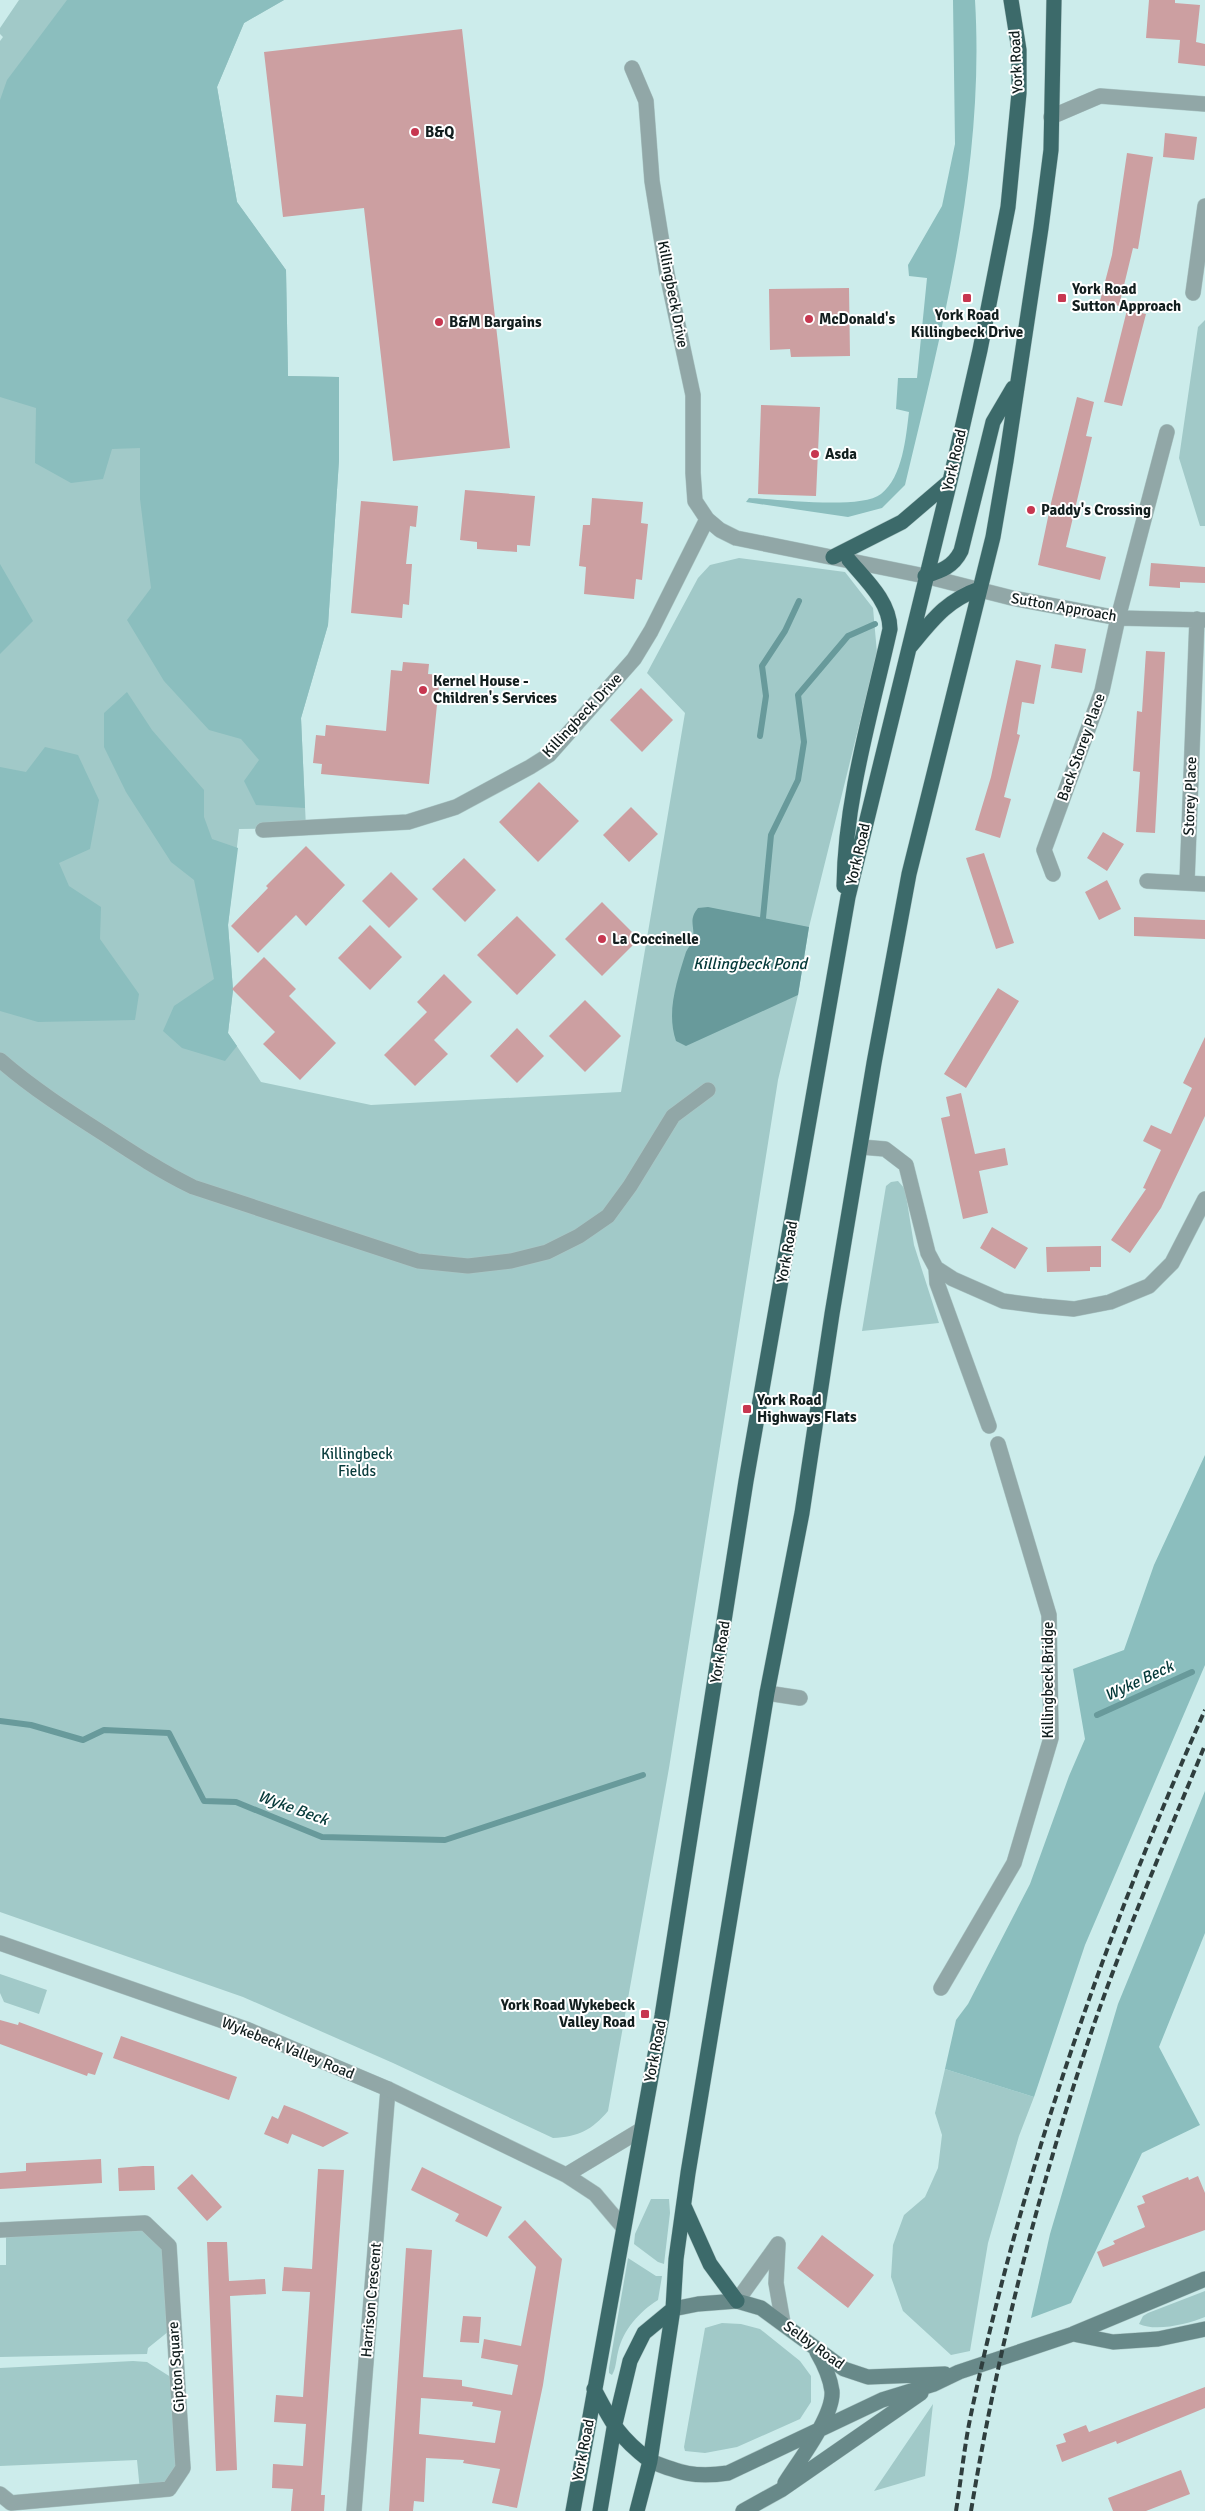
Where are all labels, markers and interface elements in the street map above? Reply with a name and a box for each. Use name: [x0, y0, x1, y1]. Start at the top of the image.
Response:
street label: York Road: [1005, 30, 1027, 94]
place label: B&Q: [425, 123, 454, 141]
marker: B&Q: [409, 126, 421, 138]
street label: Killingbeck Drive: [654, 239, 692, 349]
place label: York Road Sutton Approach: [1071, 280, 1181, 315]
marker: York Road Killingbeck Drive: [961, 292, 973, 304]
marker: York Road Sutton Approach: [1056, 292, 1068, 304]
place label: York Road Killingbeck Drive: [911, 306, 1023, 341]
place label: McDonald's: [819, 310, 896, 328]
place label: B&M Bargains: [449, 313, 542, 331]
marker: McDonald's: [803, 313, 815, 325]
marker: B&M Bargains: [433, 316, 445, 328]
street label: York Road: [938, 427, 970, 493]
place label: Asda: [825, 445, 857, 463]
marker: Asda: [809, 448, 821, 460]
place label: Paddy's Crossing: [1041, 501, 1151, 519]
marker: Paddy's Crossing: [1025, 504, 1037, 516]
street label: Sutton Approach: [1010, 589, 1118, 625]
street label: Killingbeck Drive: [538, 669, 626, 761]
place label: Kernel House - Children's Services: [433, 672, 557, 707]
marker: Kernel House - Children's Services: [417, 684, 429, 696]
street label: Back Storey Place: [1053, 691, 1109, 803]
street label: Storey Place: [1180, 756, 1200, 836]
street label: York Road: [842, 821, 874, 887]
place label: La Coccinelle: [612, 930, 699, 948]
marker: La Coccinelle: [596, 933, 608, 945]
water label: Killingbeck Pond: [693, 954, 810, 974]
street label: York Road: [773, 1219, 801, 1285]
place label: York Road Highways Flats: [756, 1391, 857, 1426]
marker: York Road Highways Flats: [741, 1403, 753, 1415]
park label: Killingbeck Fields: [321, 1445, 393, 1480]
street label: York Road: [706, 1619, 734, 1684]
street label: Killingbeck Bridge: [1039, 1621, 1057, 1739]
water label: Wyke Beck: [1101, 1656, 1178, 1706]
water label: Wyke Beck: [255, 1786, 333, 1831]
place label: York Road Wykebeck Valley Road: [500, 1996, 635, 2031]
marker: York Road Wykebeck Valley Road: [639, 2008, 651, 2020]
street label: Wykebeck Valley Road: [219, 2013, 357, 2083]
street label: York Road: [640, 2018, 670, 2084]
street label: Harrison Crescent: [357, 2242, 385, 2358]
street label: Selby Road: [780, 2317, 848, 2373]
street label: Gipton Square: [164, 2321, 188, 2413]
street label: York Road: [568, 2417, 598, 2483]

